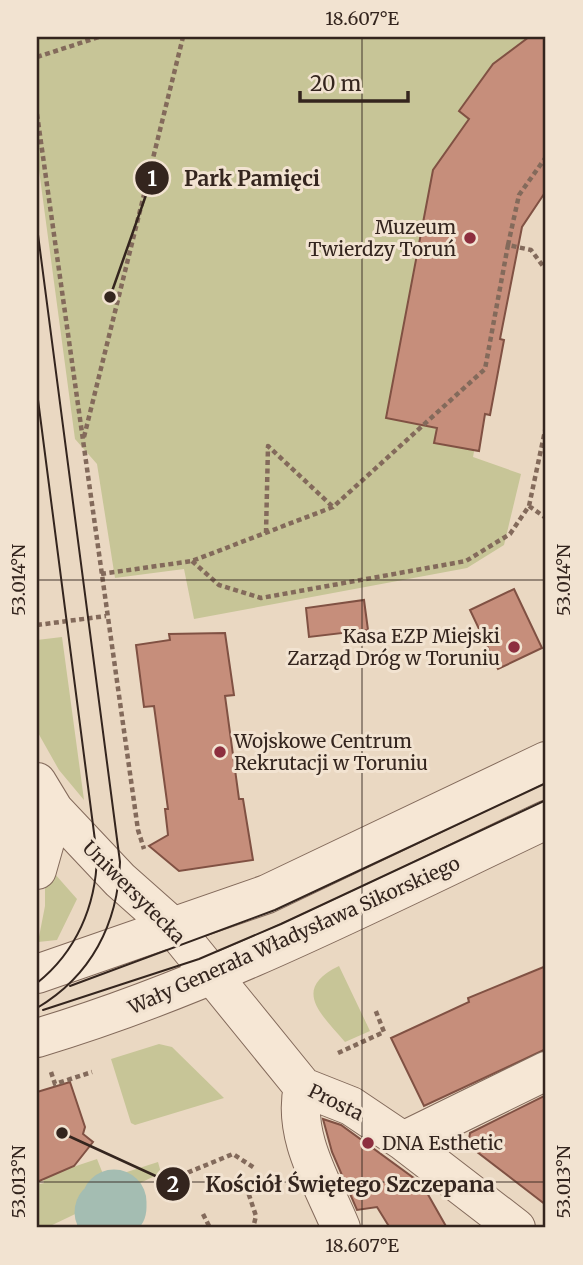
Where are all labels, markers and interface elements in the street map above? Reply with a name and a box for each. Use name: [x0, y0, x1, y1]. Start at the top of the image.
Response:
text: 18.607°E: [325, 7, 399, 30]
scale bar: [300, 60, 408, 104]
text: 20 m: [310, 70, 362, 97]
callout: Park Pamięci: [135, 157, 334, 199]
text: 1: [147, 165, 157, 192]
text: Park Pamięci: [184, 165, 320, 192]
place label: Muzeum Twierdzy Toruń: [308, 215, 456, 261]
marker: Muzeum Twierdzy Toruń: [462, 230, 478, 246]
text: 53.014°N: [7, 544, 30, 616]
text: 53.014°N: [552, 544, 575, 616]
place label: Kasa EZP Miejski Zarząd Dróg w Toruniu: [287, 624, 500, 670]
marker: Kasa EZP Miejski Zarząd Dróg w Toruniu: [506, 639, 522, 655]
place label: Wojskowe Centrum Rekrutacji w Toruniu: [233, 729, 428, 775]
marker: Wojskowe Centrum Rekrutacji w Toruniu: [212, 744, 228, 760]
street label: Uniwersytecka: [78, 836, 190, 948]
street label: Wały Generała Władysława Sikorskiego: [124, 851, 464, 1020]
street label: Prosta: [305, 1078, 367, 1126]
place label: DNA Esthetic: [382, 1131, 503, 1155]
marker: DNA Esthetic: [360, 1135, 376, 1151]
text: 53.013°N: [7, 1145, 30, 1219]
text: 53.013°N: [552, 1145, 575, 1219]
callout: Kościół Świętego Szczepana: [156, 1163, 508, 1205]
text: Kościół Świętego Szczepana: [205, 1170, 495, 1198]
text: 2: [167, 1171, 179, 1198]
text: 18.607°E: [325, 1234, 399, 1257]

